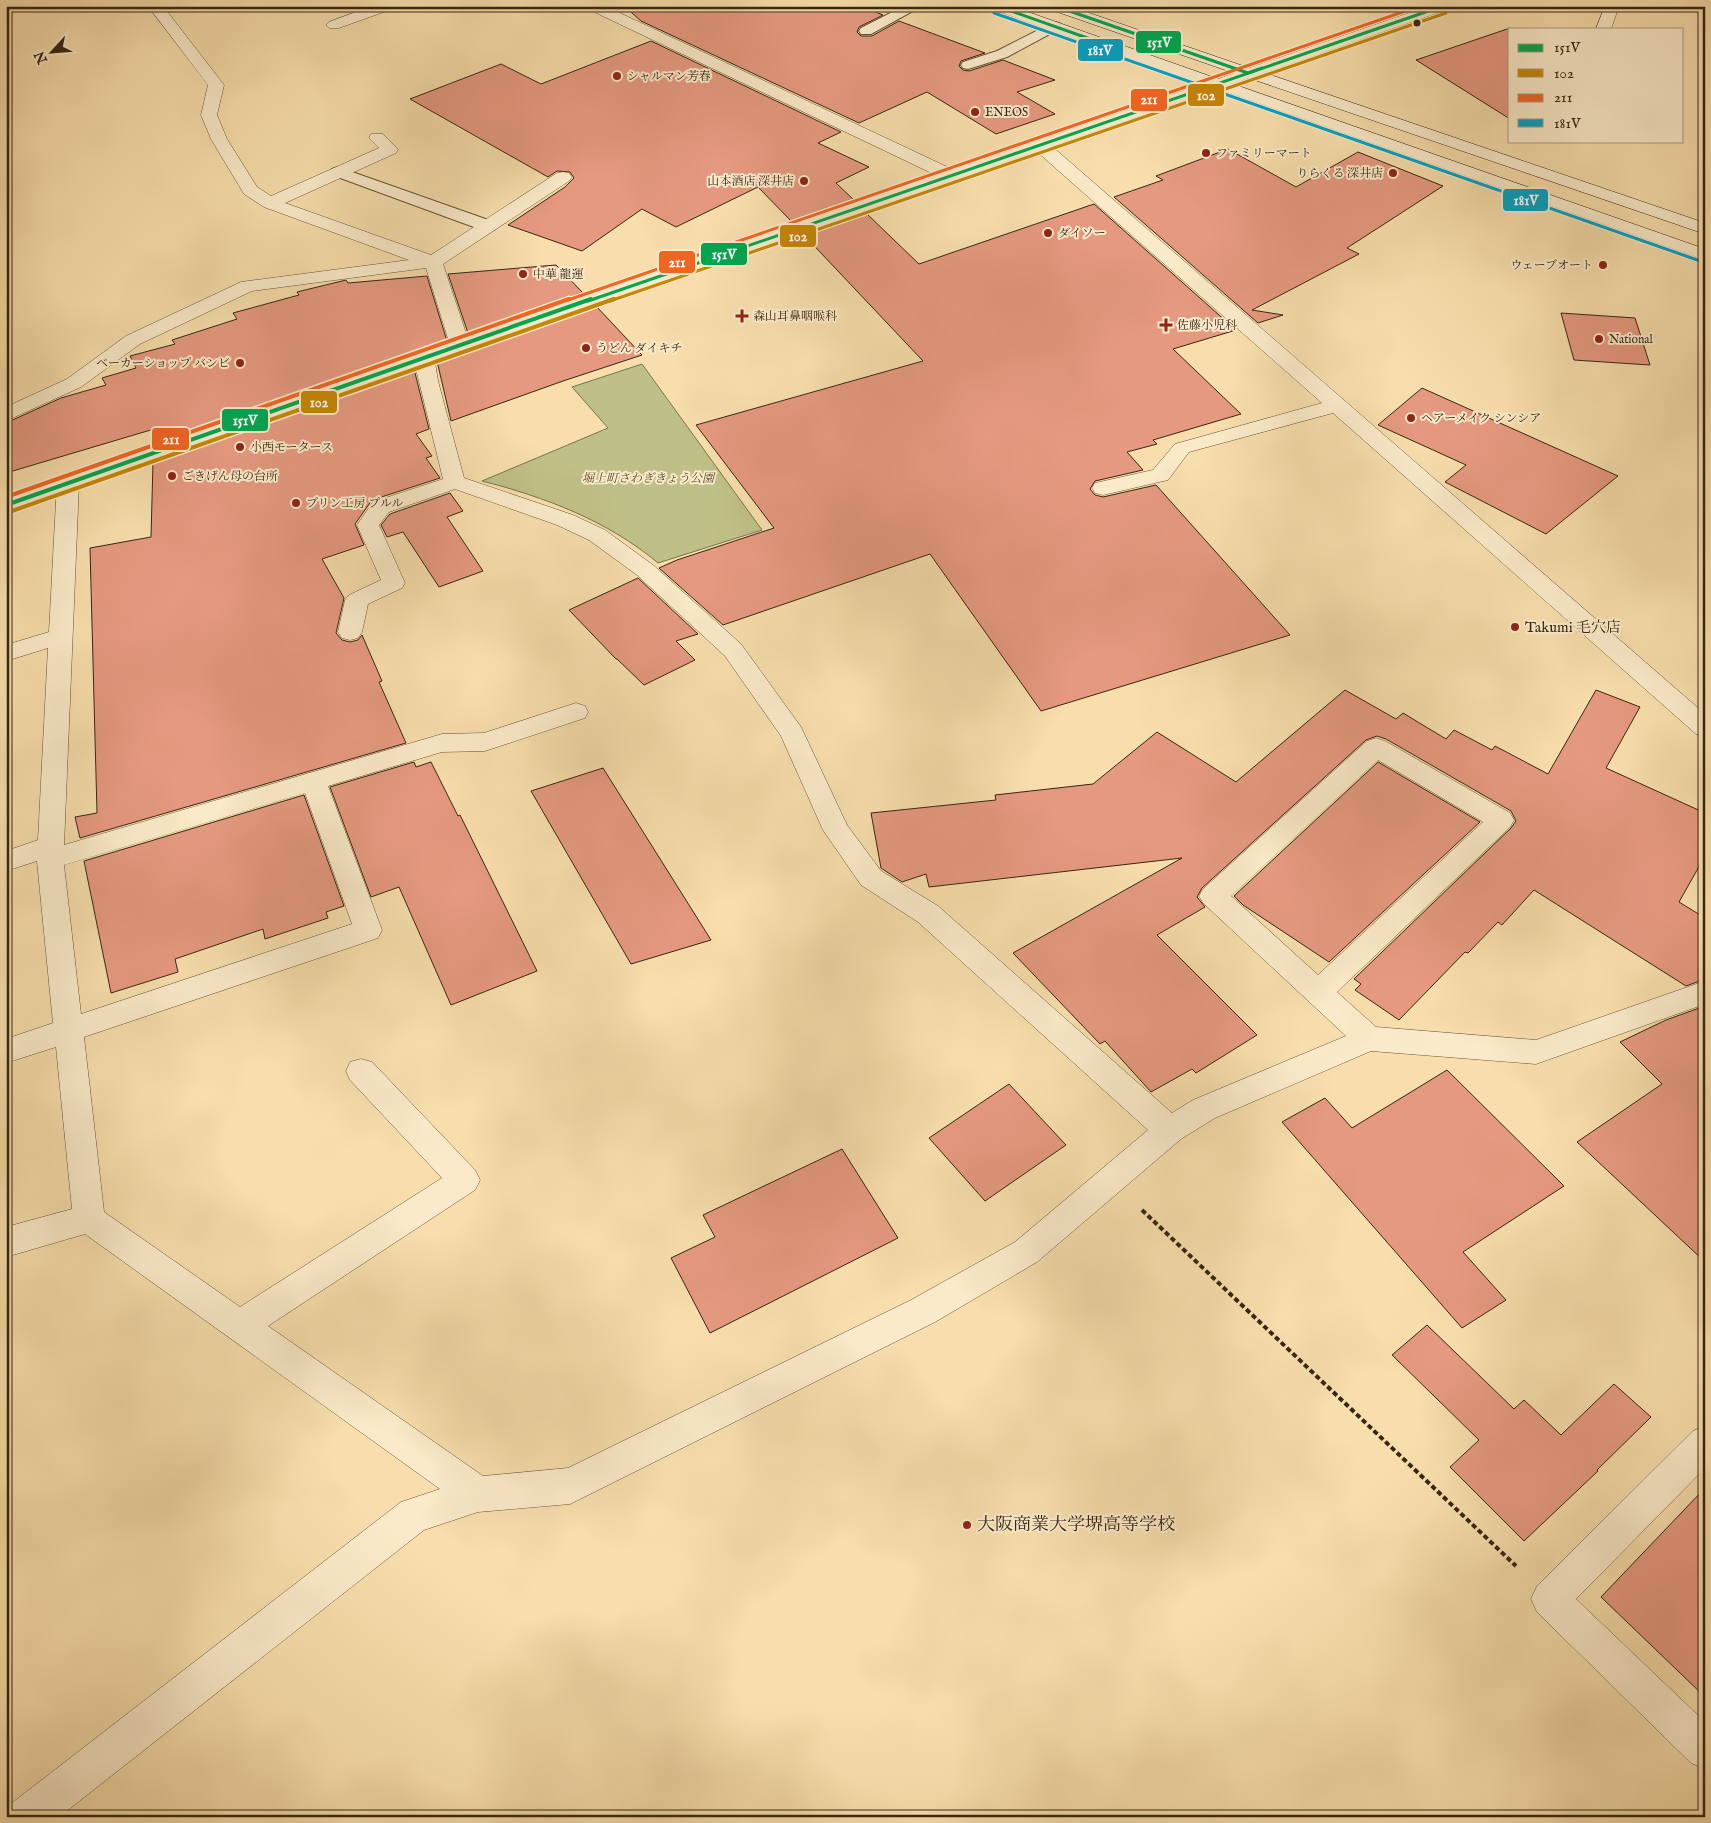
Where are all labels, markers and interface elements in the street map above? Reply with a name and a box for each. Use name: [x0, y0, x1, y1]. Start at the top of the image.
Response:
unlabelled marker: [1412, 18, 1422, 28]
north arrow: [28, 28, 78, 78]
legend: [1508, 28, 1684, 142]
line badge: 151V: [1135, 30, 1182, 54]
text: 151V: [1147, 34, 1172, 52]
line badge: 181V: [1077, 38, 1124, 62]
text: 151V: [1554, 38, 1582, 57]
text: 181V: [1087, 42, 1113, 60]
text: N: [30, 48, 52, 68]
text: 102: [1554, 64, 1574, 83]
place label: シャルマン芳春: [627, 69, 711, 84]
marker: シャルマン芳春: [611, 70, 623, 82]
line badge: 102: [1187, 83, 1225, 107]
text: 102: [1197, 87, 1216, 105]
line badge: 211: [1130, 88, 1168, 112]
text: 211: [1554, 88, 1572, 107]
text: 211: [1140, 91, 1158, 109]
place label: ENEOS: [985, 105, 1028, 120]
marker: ENEOS: [969, 106, 981, 118]
text: 181V: [1554, 114, 1582, 133]
place label: ファミリーマート: [1216, 146, 1312, 161]
marker: ファミリーマート: [1200, 147, 1212, 159]
place label: りらくる 深井店: [1296, 166, 1383, 181]
marker: りらくる 深井店: [1387, 167, 1399, 179]
place label: 山本酒店 深井店: [707, 174, 794, 189]
marker: 山本酒店 深井店: [798, 175, 810, 187]
line badge: 181V: [1502, 188, 1549, 212]
text: 181V: [1513, 192, 1539, 210]
line badge: 102: [779, 224, 817, 248]
place label: ダイソー: [1058, 226, 1106, 241]
marker: ダイソー: [1042, 227, 1054, 239]
text: 102: [789, 228, 808, 246]
line badge: 151V: [700, 242, 748, 266]
text: 151V: [712, 246, 737, 264]
line badge: 211: [658, 250, 696, 274]
text: 211: [668, 254, 686, 272]
place label: ウェーブオート: [1510, 258, 1593, 273]
marker: ウェーブオート: [1597, 259, 1609, 271]
place label: 中華 龍運: [533, 267, 584, 282]
marker: 中華 龍運: [517, 268, 529, 280]
marker: 森山耳鼻咽喉科: [735, 309, 749, 323]
place label: 森山耳鼻咽喉科: [753, 309, 837, 324]
marker: 佐藤小児科: [1159, 318, 1173, 332]
place label: 佐藤小児科: [1177, 318, 1237, 333]
place label: National: [1609, 332, 1654, 347]
marker: National: [1593, 333, 1605, 345]
place label: うどん ダイキチ: [596, 341, 682, 356]
marker: うどん ダイキチ: [580, 342, 592, 354]
place label: ベーカーショップ バンビ: [96, 356, 230, 371]
marker: ベーカーショップ バンビ: [234, 357, 246, 369]
line badge: 102: [300, 390, 338, 414]
text: 102: [310, 394, 329, 412]
line badge: 151V: [221, 408, 269, 432]
place label: ヘアーメイク シンシア: [1421, 411, 1541, 426]
text: 151V: [233, 412, 258, 430]
marker: ヘアーメイク シンシア: [1405, 412, 1417, 424]
line badge: 211: [151, 427, 190, 451]
text: 211: [162, 431, 180, 449]
place label: 小西モータース: [250, 440, 333, 455]
marker: 小西モータース: [234, 441, 246, 453]
place label: ごきげん母の台所: [182, 469, 278, 484]
marker: ごきげん母の台所: [166, 470, 178, 482]
park label: 堀上町さわぎきょう公園: [582, 471, 716, 486]
place label: プリン工房 プルル: [306, 496, 403, 511]
marker: プリン工房 プルル: [290, 497, 302, 509]
place label: Takumi 毛穴店: [1525, 618, 1621, 637]
marker: Takumi 毛穴店: [1509, 621, 1521, 633]
place label: 大阪商業大学堺高等学校: [977, 1514, 1175, 1537]
marker: 大阪商業大学堺高等学校: [961, 1519, 973, 1531]

